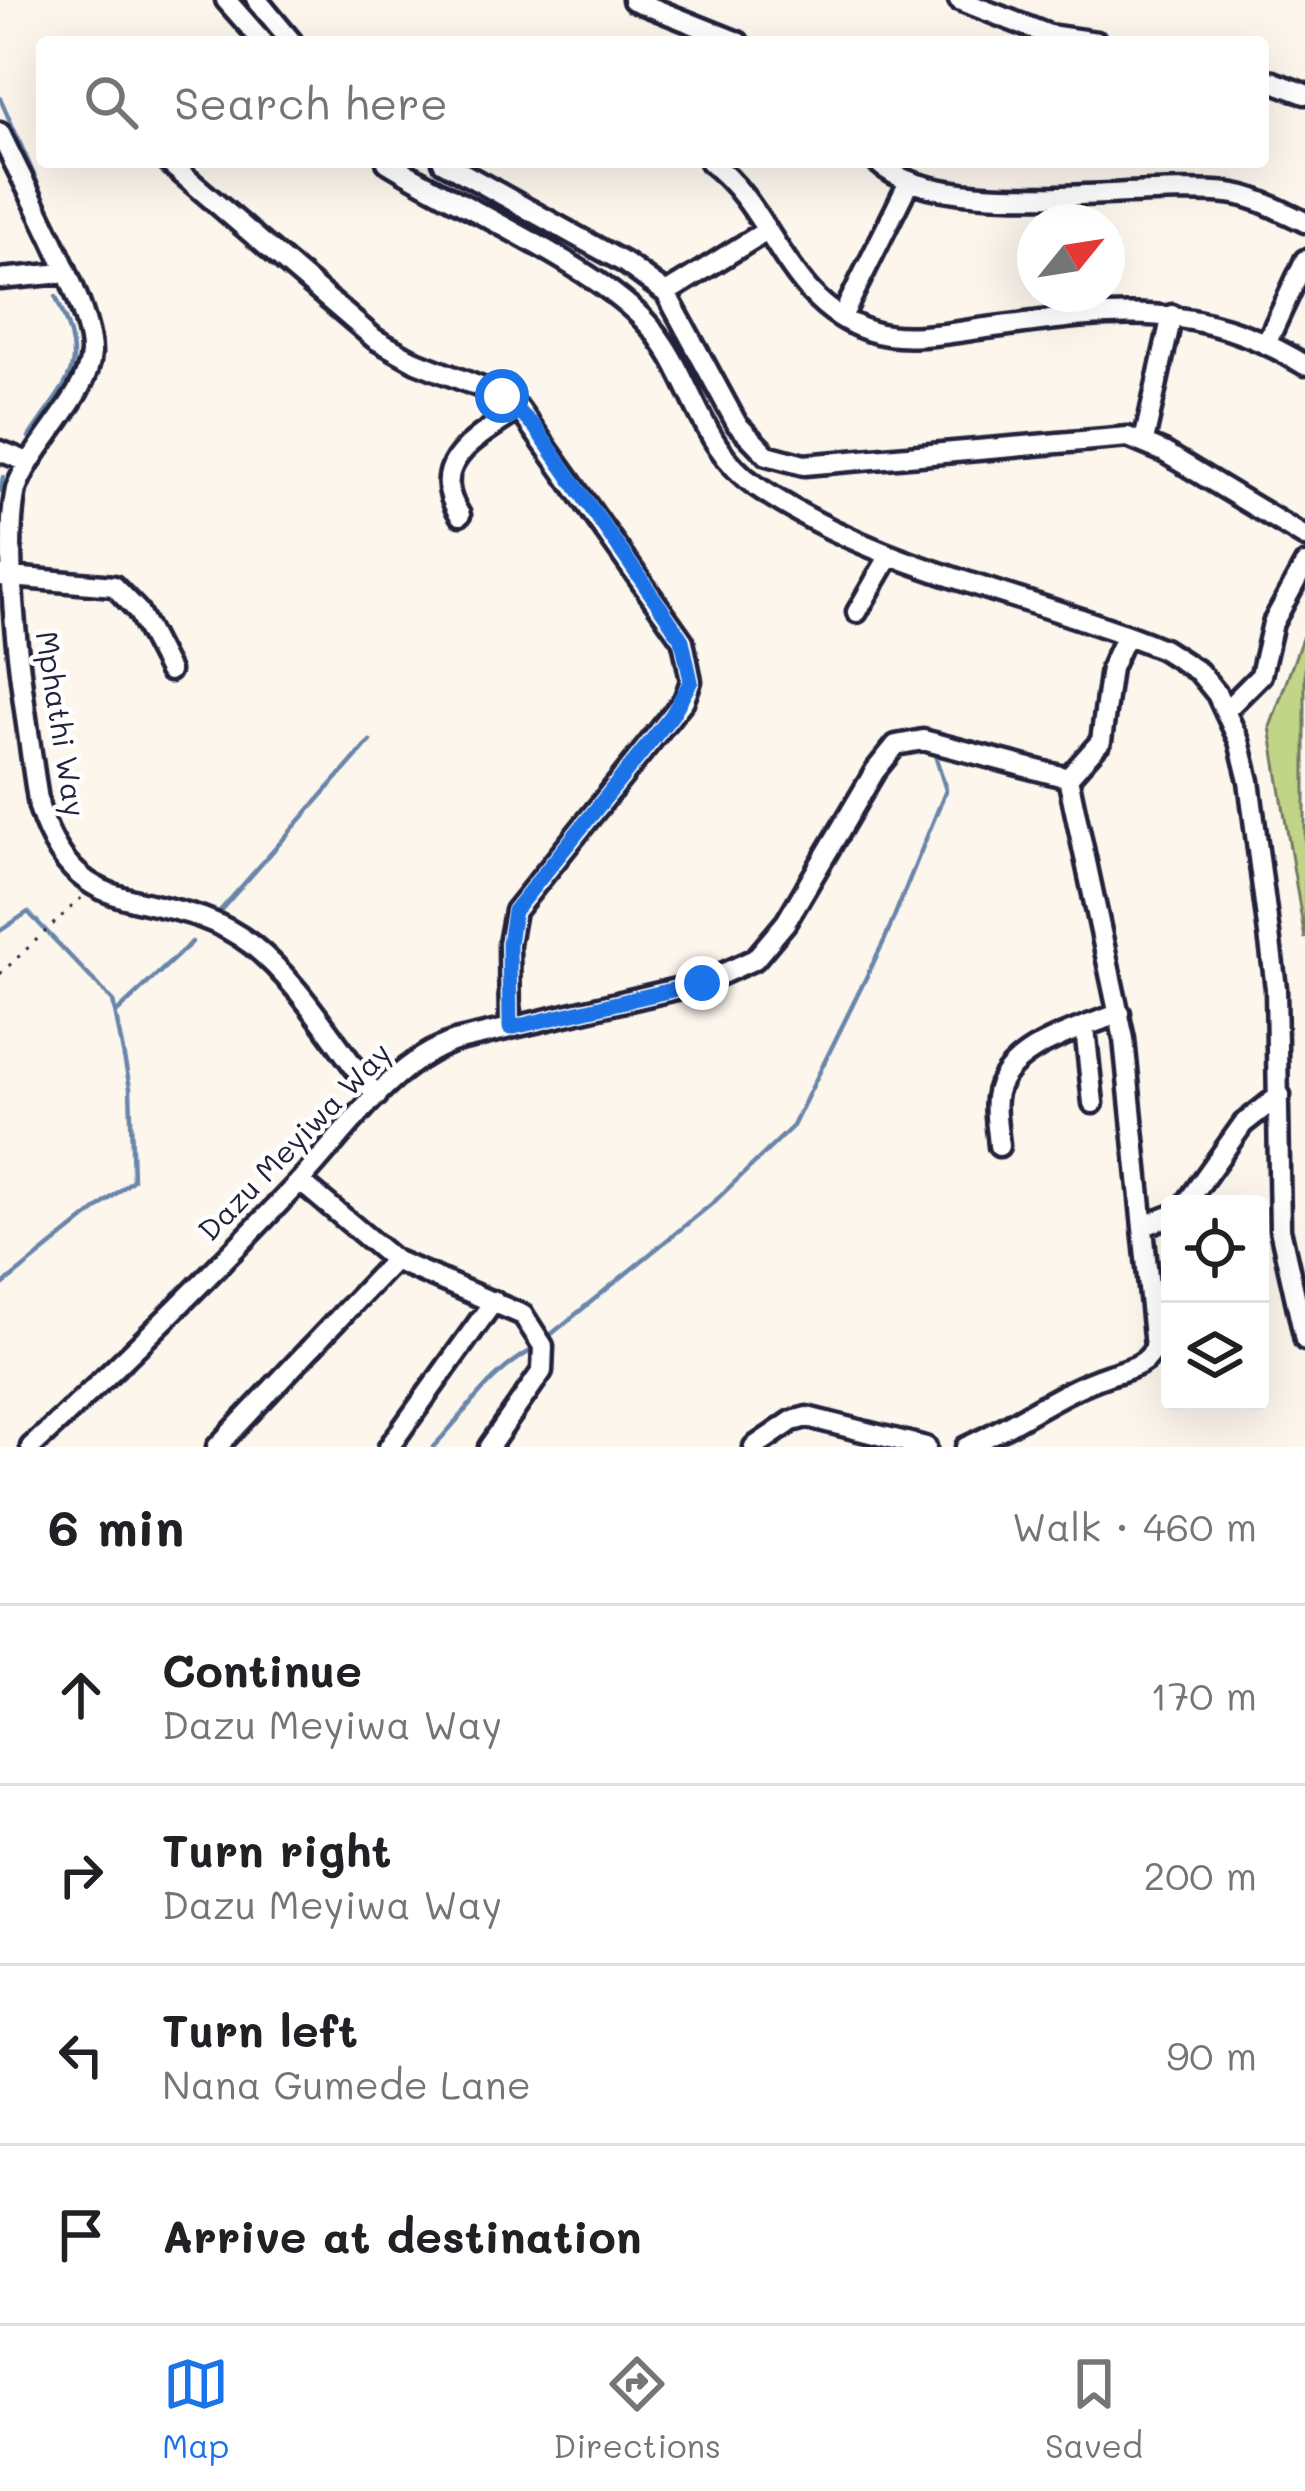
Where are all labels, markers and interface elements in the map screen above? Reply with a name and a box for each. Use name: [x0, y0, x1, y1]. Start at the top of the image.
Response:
search box: [36, 36, 1269, 168]
icon: search: [78, 69, 144, 135]
text: Search here: [174, 73, 448, 131]
north arrow: [1017, 204, 1125, 312]
route start: [475, 369, 529, 423]
street label: Mphathi Way: [28, 628, 96, 819]
route end: [675, 956, 729, 1010]
street label: Dazu Meyiwa Way: [188, 1033, 399, 1249]
map controls: [1161, 1195, 1269, 1411]
button: locate: [1161, 1195, 1269, 1303]
button: layers: [1161, 1303, 1269, 1411]
text: 6 min: [48, 1492, 184, 1559]
text: Walk · 460 m: [1012, 1500, 1257, 1551]
text: Continue: [162, 1640, 362, 1698]
icon: ahead: [48, 1662, 114, 1728]
text: 170 m: [1150, 1669, 1257, 1720]
text: Dazu Meyiwa Way: [162, 1698, 502, 1749]
text: Turn right: [162, 1820, 391, 1878]
icon: right: [48, 1842, 114, 1908]
text: 200 m: [1144, 1849, 1257, 1900]
text: Dazu Meyiwa Way: [162, 1878, 502, 1929]
text: Turn left: [162, 2000, 358, 2058]
icon: left: [48, 2022, 114, 2088]
text: 90 m: [1166, 2029, 1257, 2080]
text: Nana Gumede Lane: [162, 2058, 531, 2109]
icon: arrive: [48, 2202, 114, 2268]
text: Arrive at destination: [162, 2206, 642, 2264]
tab: Map: [162, 2351, 229, 2466]
tab: Directions: [553, 2351, 721, 2466]
tab: Saved: [1045, 2351, 1143, 2466]

